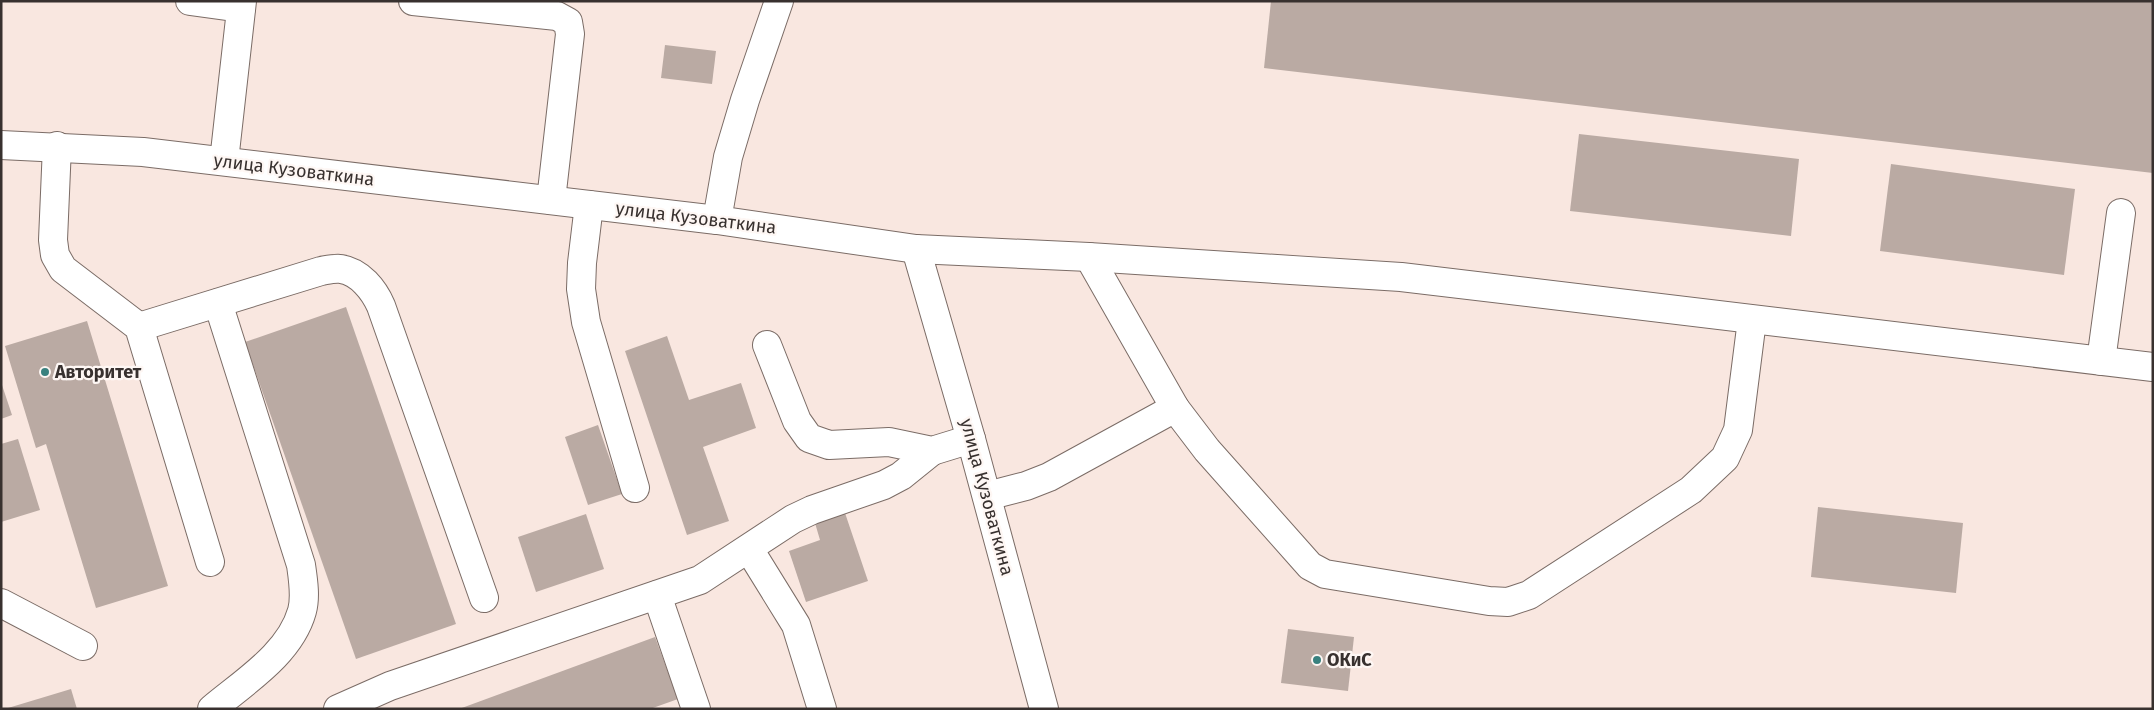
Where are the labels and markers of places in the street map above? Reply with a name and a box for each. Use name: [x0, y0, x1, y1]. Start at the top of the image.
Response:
place label: Авторитет: [54, 361, 142, 383]
marker: Авторитет: [39, 366, 51, 378]
place label: ОКиС: [1327, 649, 1372, 671]
marker: ОКиС: [1311, 654, 1323, 666]

